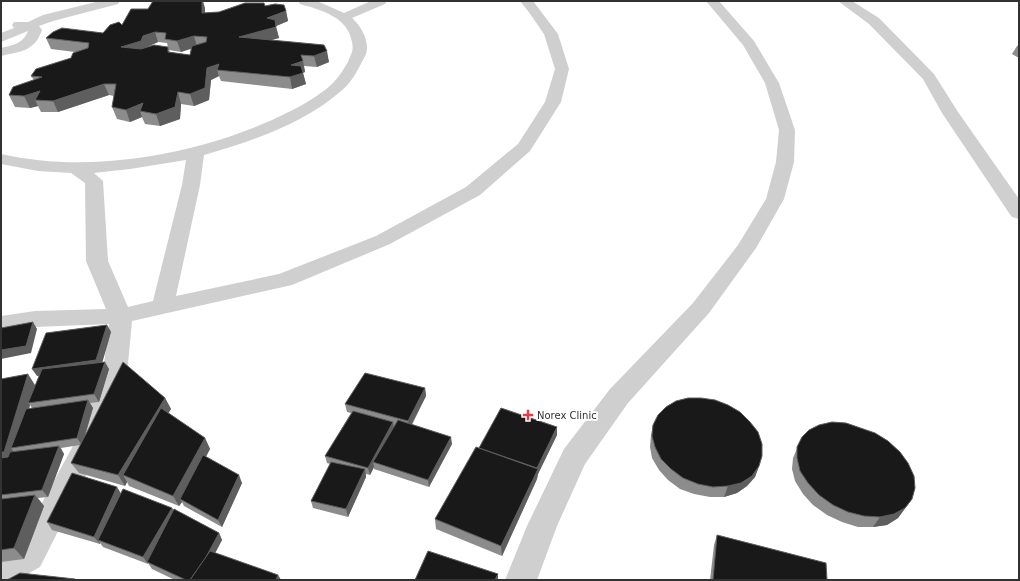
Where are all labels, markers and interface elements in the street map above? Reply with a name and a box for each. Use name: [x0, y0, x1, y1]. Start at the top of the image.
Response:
marker: Norex Clinic: [522, 409, 534, 421]
place label: Norex Clinic: [537, 410, 597, 421]

